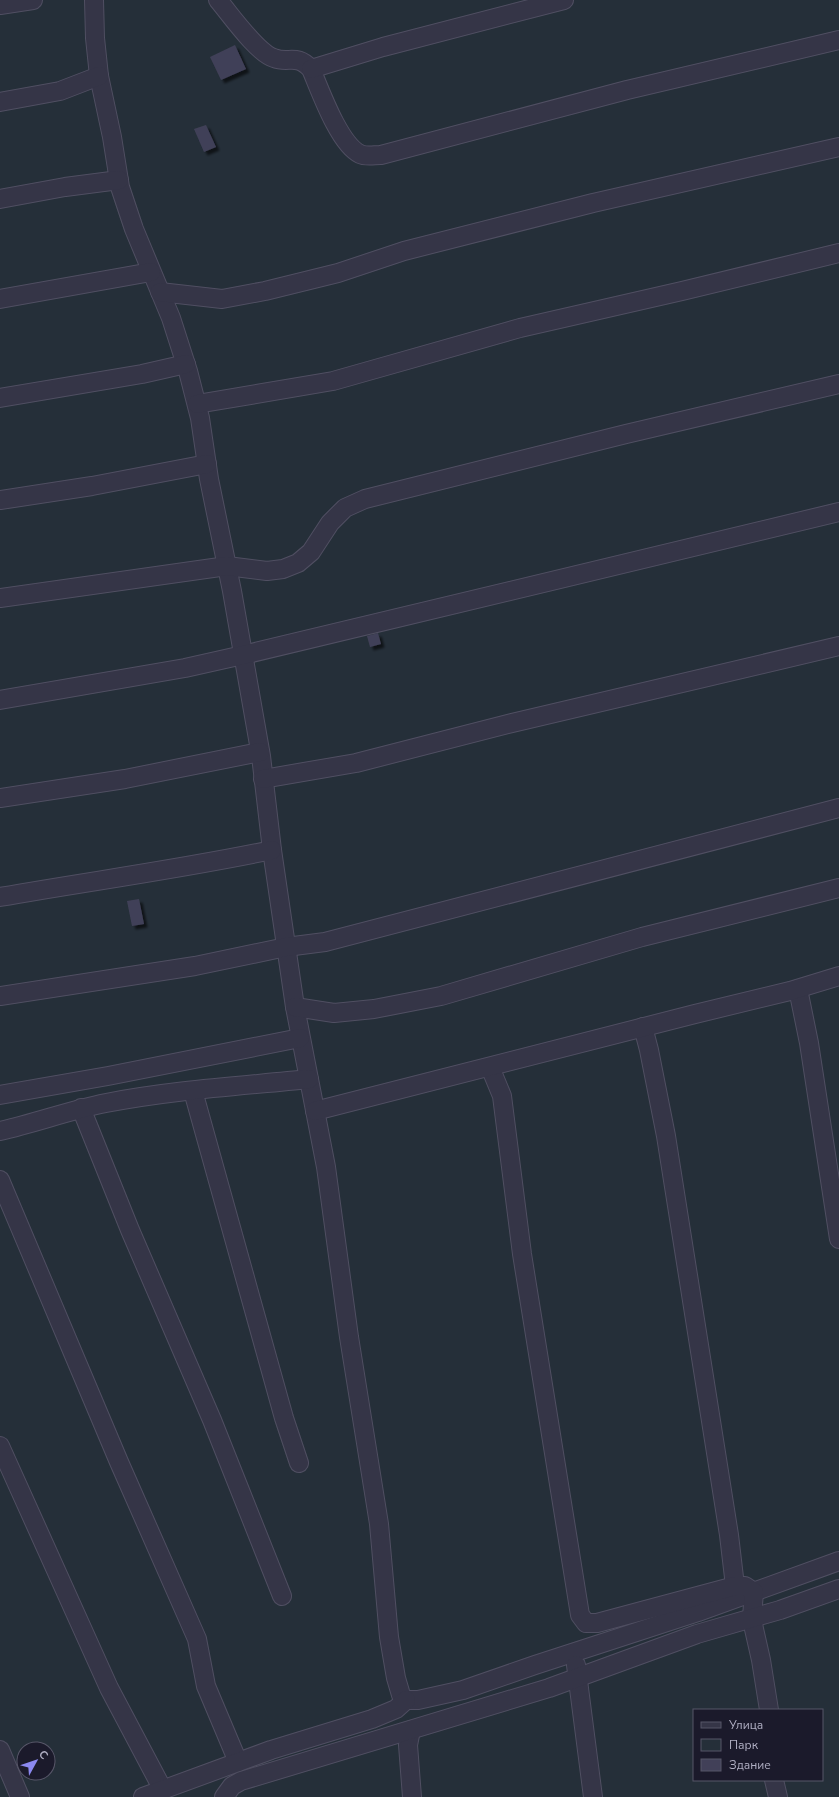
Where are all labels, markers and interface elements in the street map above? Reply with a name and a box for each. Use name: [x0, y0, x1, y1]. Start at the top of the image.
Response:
legend: [693, 1709, 823, 1781]
text: Улица: [728, 1717, 763, 1733]
text: Парк: [729, 1737, 759, 1753]
north arrow: [16, 1741, 56, 1781]
text: С: [35, 1747, 52, 1763]
text: Здание: [729, 1757, 771, 1773]

